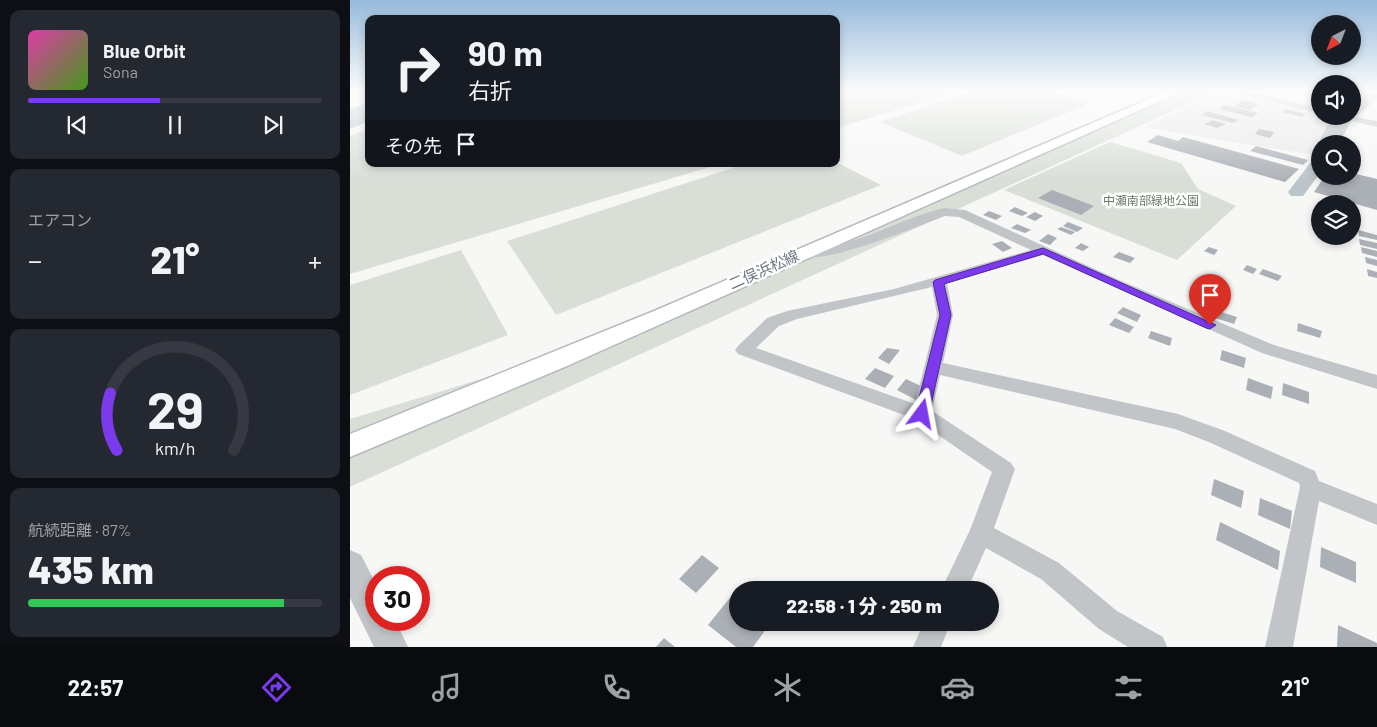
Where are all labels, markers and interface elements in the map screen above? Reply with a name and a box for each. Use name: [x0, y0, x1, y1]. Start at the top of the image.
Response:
north arrow: [1311, 15, 1361, 65]
map controls: [1311, 15, 1361, 245]
text: 90 m: [468, 31, 543, 73]
icon: right: [385, 35, 450, 100]
text: Blue Orbit: [103, 39, 186, 62]
text: Sona: [103, 62, 138, 81]
button: sound: [1311, 75, 1361, 125]
text: 右折: [468, 77, 512, 103]
icon: previous: [63, 111, 91, 139]
icon: pause: [161, 111, 189, 139]
icon: next: [259, 111, 287, 139]
icon: arrive: [452, 130, 480, 158]
text: その先: [385, 134, 442, 157]
button: search: [1311, 135, 1361, 185]
park label: 中瀬南部緑地公園: [1103, 193, 1199, 207]
button: layers: [1311, 195, 1361, 245]
text: エアコン: [28, 210, 92, 229]
text: 21°: [150, 236, 200, 282]
text: −: [28, 243, 42, 277]
text: +: [308, 243, 322, 277]
street label: 二俣浜松線: [726, 246, 802, 293]
pin: [1189, 274, 1231, 325]
icon: arrive: [1196, 281, 1224, 309]
text: 29: [147, 377, 203, 439]
position arrow: [895, 387, 947, 439]
text: km/h: [155, 437, 195, 459]
text: 航続距離 · 87%: [28, 520, 131, 539]
text: 435 km: [28, 546, 154, 592]
speed limit sign: 30: [365, 566, 430, 631]
text: 22:58 · 1 分 · 250 m: [786, 594, 942, 617]
icon: directions: [259, 670, 294, 705]
icon: music: [429, 670, 464, 705]
icon: phone: [599, 670, 634, 705]
icon: climate: [770, 670, 805, 705]
icon: car: [940, 670, 975, 705]
icon: filters: [1111, 670, 1146, 705]
text: 22:57: [68, 674, 123, 700]
text: 21°: [1281, 674, 1309, 700]

